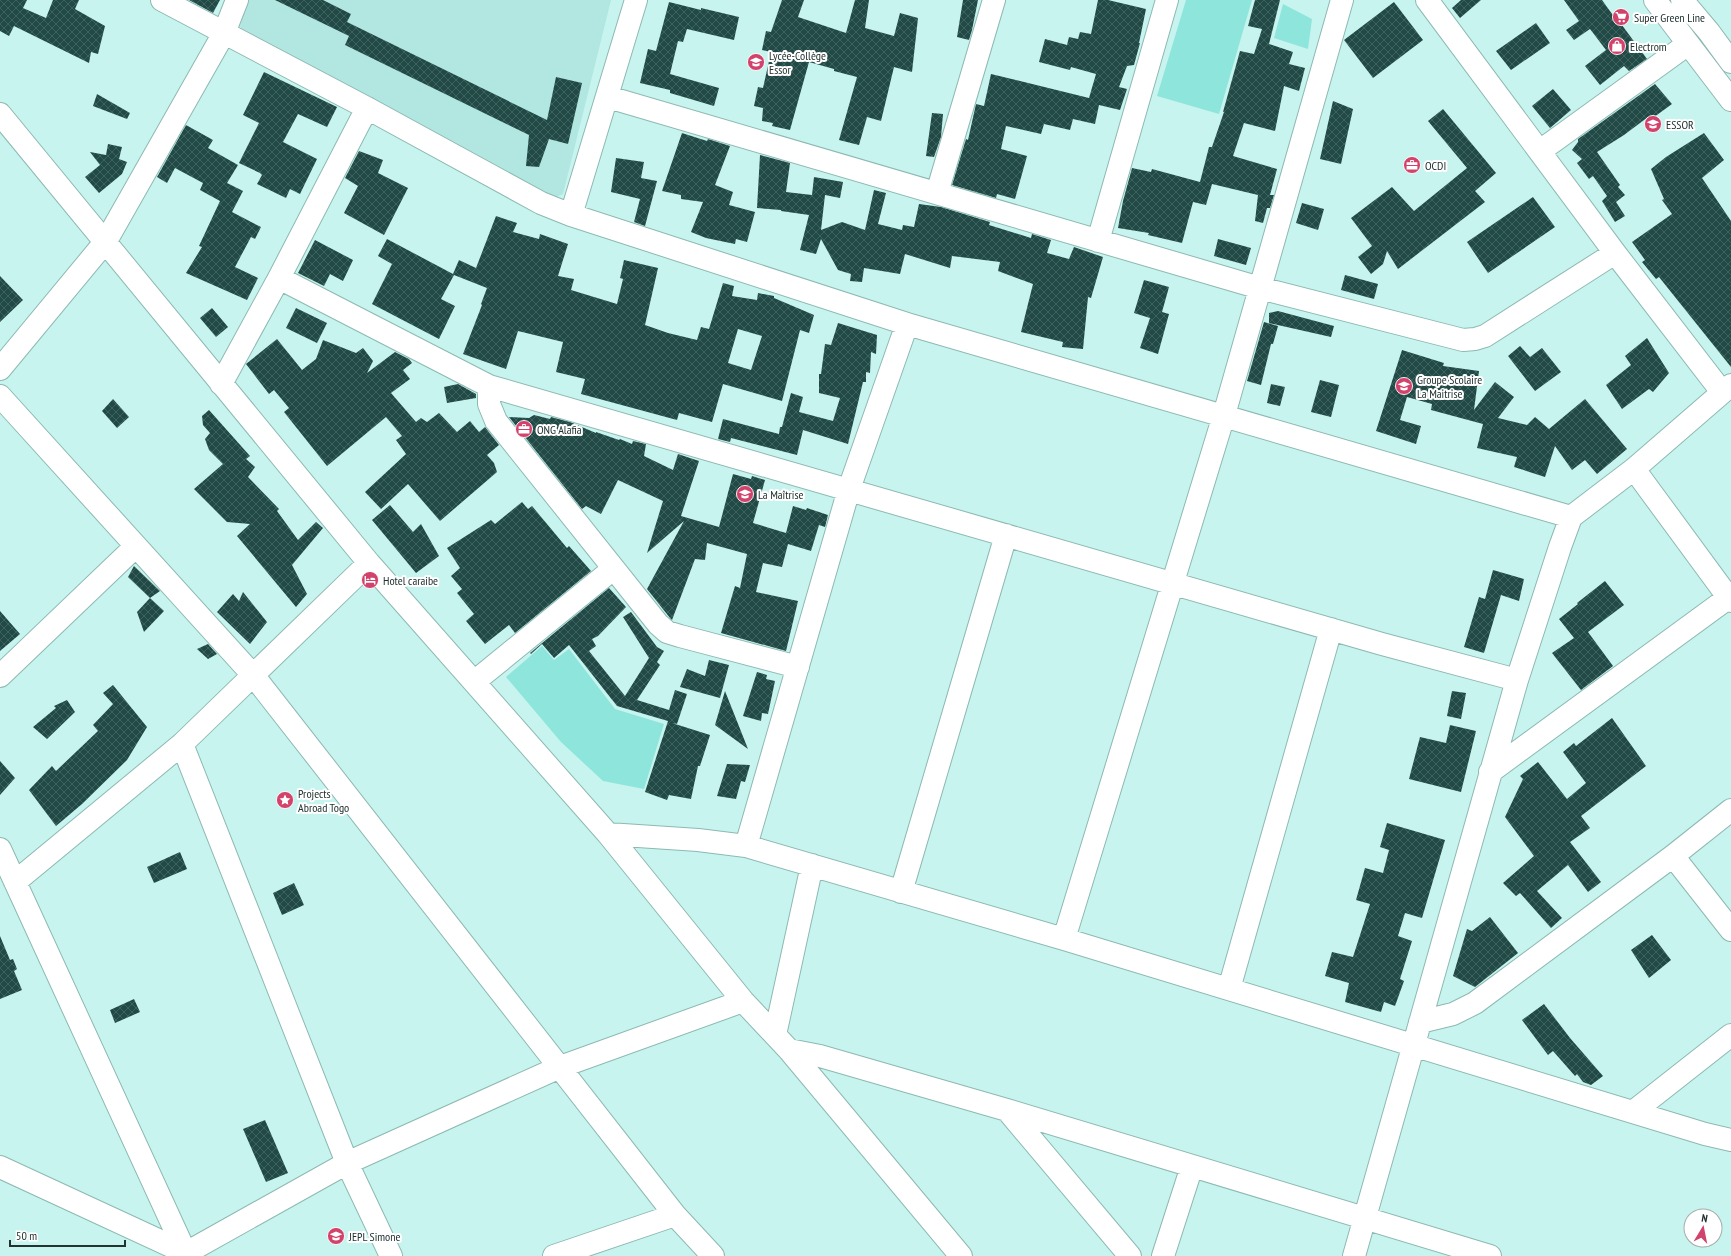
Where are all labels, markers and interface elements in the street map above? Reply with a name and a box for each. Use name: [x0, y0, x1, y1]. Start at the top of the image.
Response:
supermarket icon: Super Green Line: [1611, 7, 1631, 27]
place label: Super Green Line: [1634, 10, 1705, 25]
shop icon: Electrom: [1607, 36, 1627, 56]
place label: Electrom: [1630, 39, 1667, 54]
place label: Lycée-Collège Essor: [769, 48, 826, 77]
school or university icon: Lycée-Collège Essor: [746, 52, 766, 72]
school or university icon: ESSOR: [1643, 114, 1663, 134]
place label: ESSOR: [1666, 117, 1694, 132]
office icon: OCDI: [1402, 155, 1422, 175]
place label: OCDI: [1425, 158, 1446, 173]
place label: Groupe Scolaire La Maitrise: [1417, 372, 1482, 401]
school or university icon: Groupe Scolaire La Maitrise: [1394, 376, 1414, 396]
office icon: ONG Alafia: [514, 419, 534, 439]
place label: ONG Alafia: [537, 422, 582, 437]
school or university icon: La Maîtrise: [735, 484, 755, 504]
place label: La Maîtrise: [758, 487, 803, 502]
hotel icon: Hotel caraibe: [360, 570, 380, 590]
place label: Hotel caraibe: [383, 573, 438, 588]
place label: Projects Abroad Togo: [298, 786, 349, 815]
place icon: Projects Abroad Togo: [275, 790, 295, 810]
north arrow: [1683, 1208, 1723, 1248]
text: N: [1701, 1211, 1709, 1226]
scale bar: [10, 1222, 125, 1248]
school or university icon: JEPL Simone: [326, 1226, 346, 1246]
text: 50 m: [16, 1228, 37, 1243]
place label: JEPL Simone: [348, 1229, 401, 1244]

